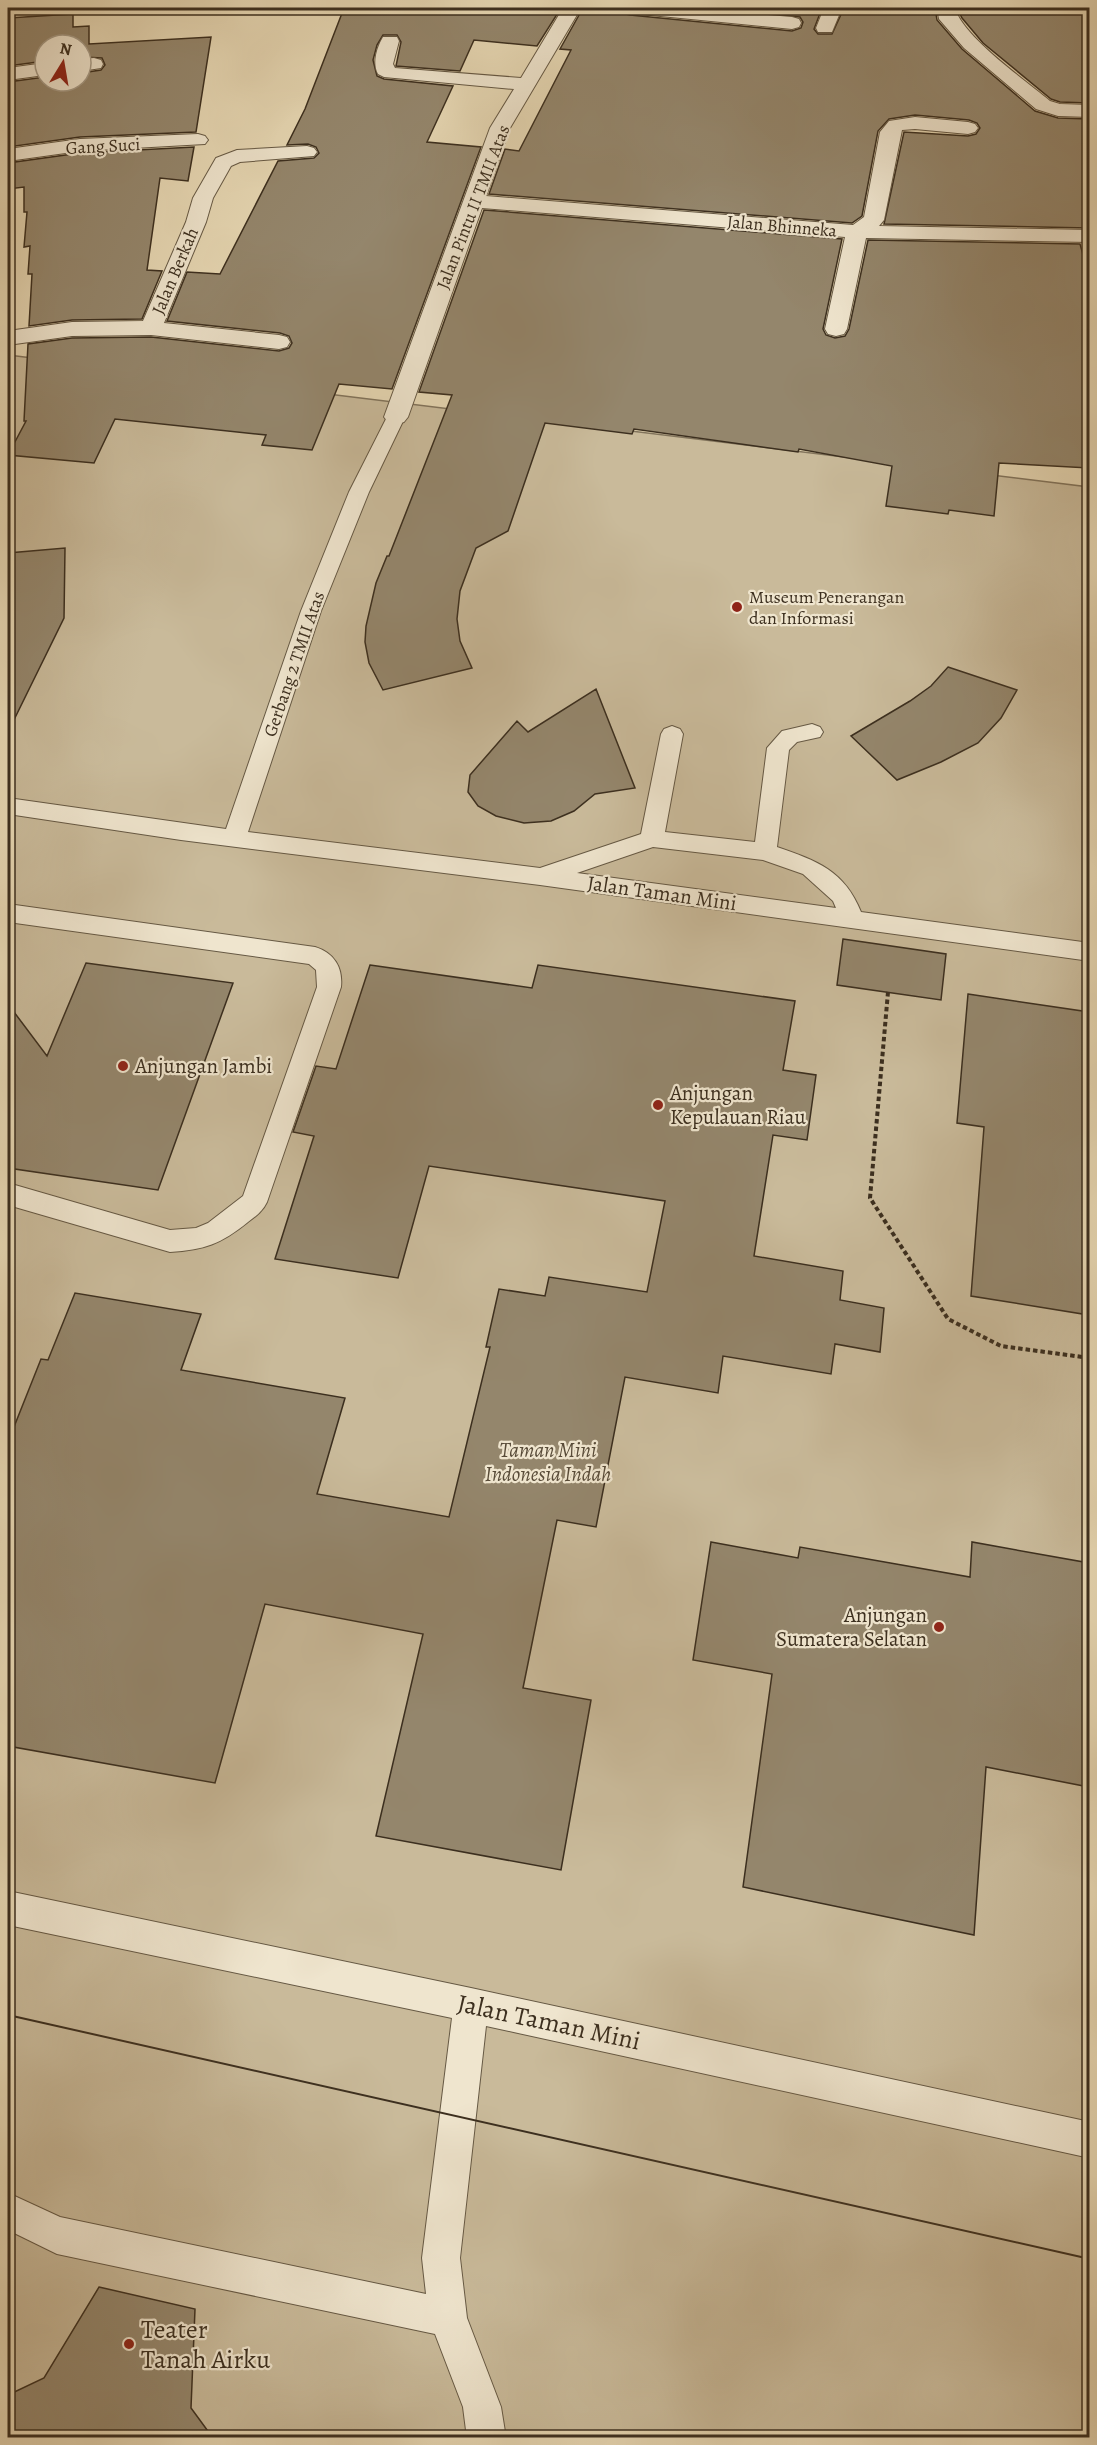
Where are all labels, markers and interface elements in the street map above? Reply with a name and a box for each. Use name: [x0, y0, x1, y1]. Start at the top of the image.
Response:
north arrow: [33, 33, 93, 93]
text: N: [58, 37, 74, 61]
street label: Jalan Pintu II TMII Atas: [431, 121, 515, 293]
street label: Gang Suci: [65, 132, 141, 160]
street label: Jalan Bhinneka: [726, 209, 839, 243]
street label: Jalan Berkah: [146, 224, 204, 318]
place label: Museum Penerangan dan Informasi: [749, 585, 904, 630]
street label: Gerbang 2 TMII Atas: [258, 588, 330, 740]
marker: Museum Penerangan dan Informasi: [730, 600, 744, 614]
street label: Jalan Taman Mini: [585, 869, 739, 917]
place label: Anjungan Jambi: [134, 1052, 272, 1080]
marker: Anjungan Jambi: [116, 1059, 130, 1073]
place label: Anjungan Kepulauan Riau: [669, 1079, 806, 1131]
marker: Anjungan Kepulauan Riau: [651, 1098, 665, 1112]
park label: Taman Mini Indonesia Indah: [485, 1436, 611, 1488]
place label: Anjungan Sumatera Selatan: [776, 1601, 927, 1653]
marker: Anjungan Sumatera Selatan: [932, 1620, 946, 1634]
street label: Jalan Taman Mini: [454, 1985, 644, 2059]
place label: Teater Tanah Airku: [141, 2312, 271, 2377]
marker: Teater Tanah Airku: [122, 2337, 136, 2351]

